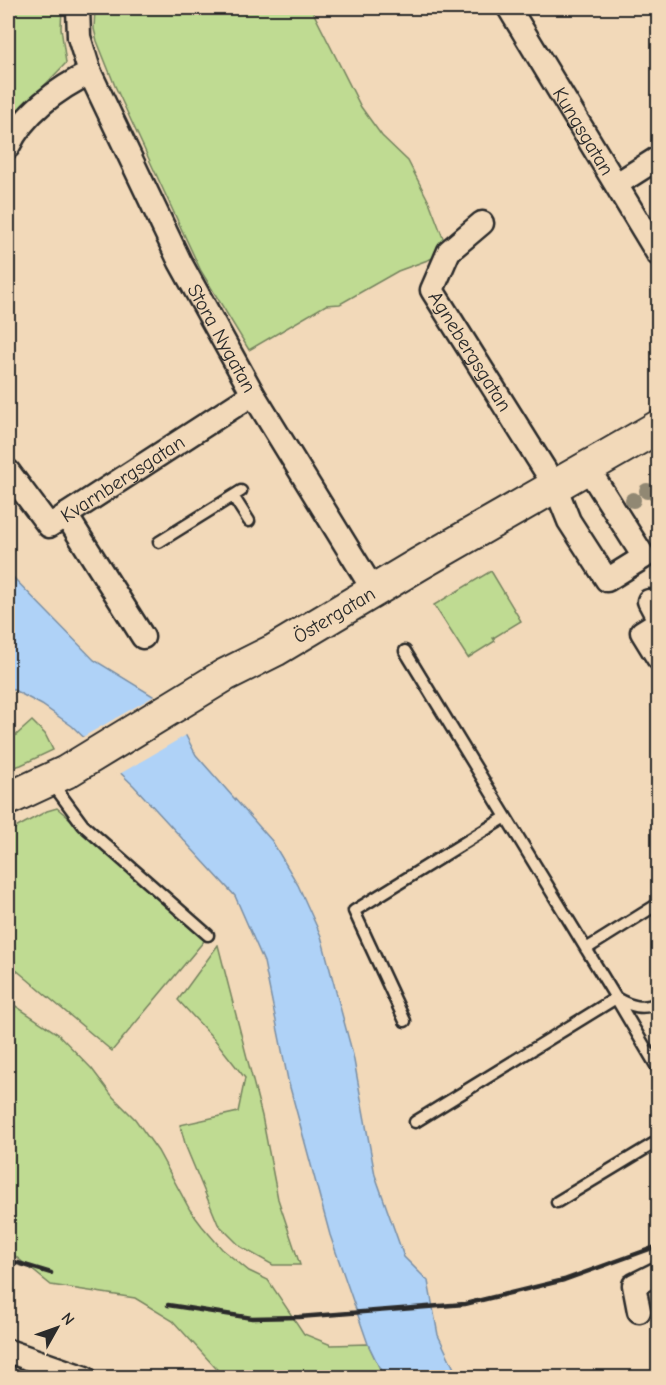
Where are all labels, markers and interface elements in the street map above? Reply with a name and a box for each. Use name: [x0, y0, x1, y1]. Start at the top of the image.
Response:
street label: Kungsgatan: [548, 83, 619, 179]
street label: Stora Nygatan: [183, 280, 261, 396]
street label: Agnebergsgatan: [424, 287, 517, 416]
street label: Kvarnbergsgatan: [56, 430, 189, 527]
street label: Östergatan: [289, 581, 379, 648]
north arrow: [27, 1298, 87, 1358]
text: N: [57, 1309, 78, 1329]

